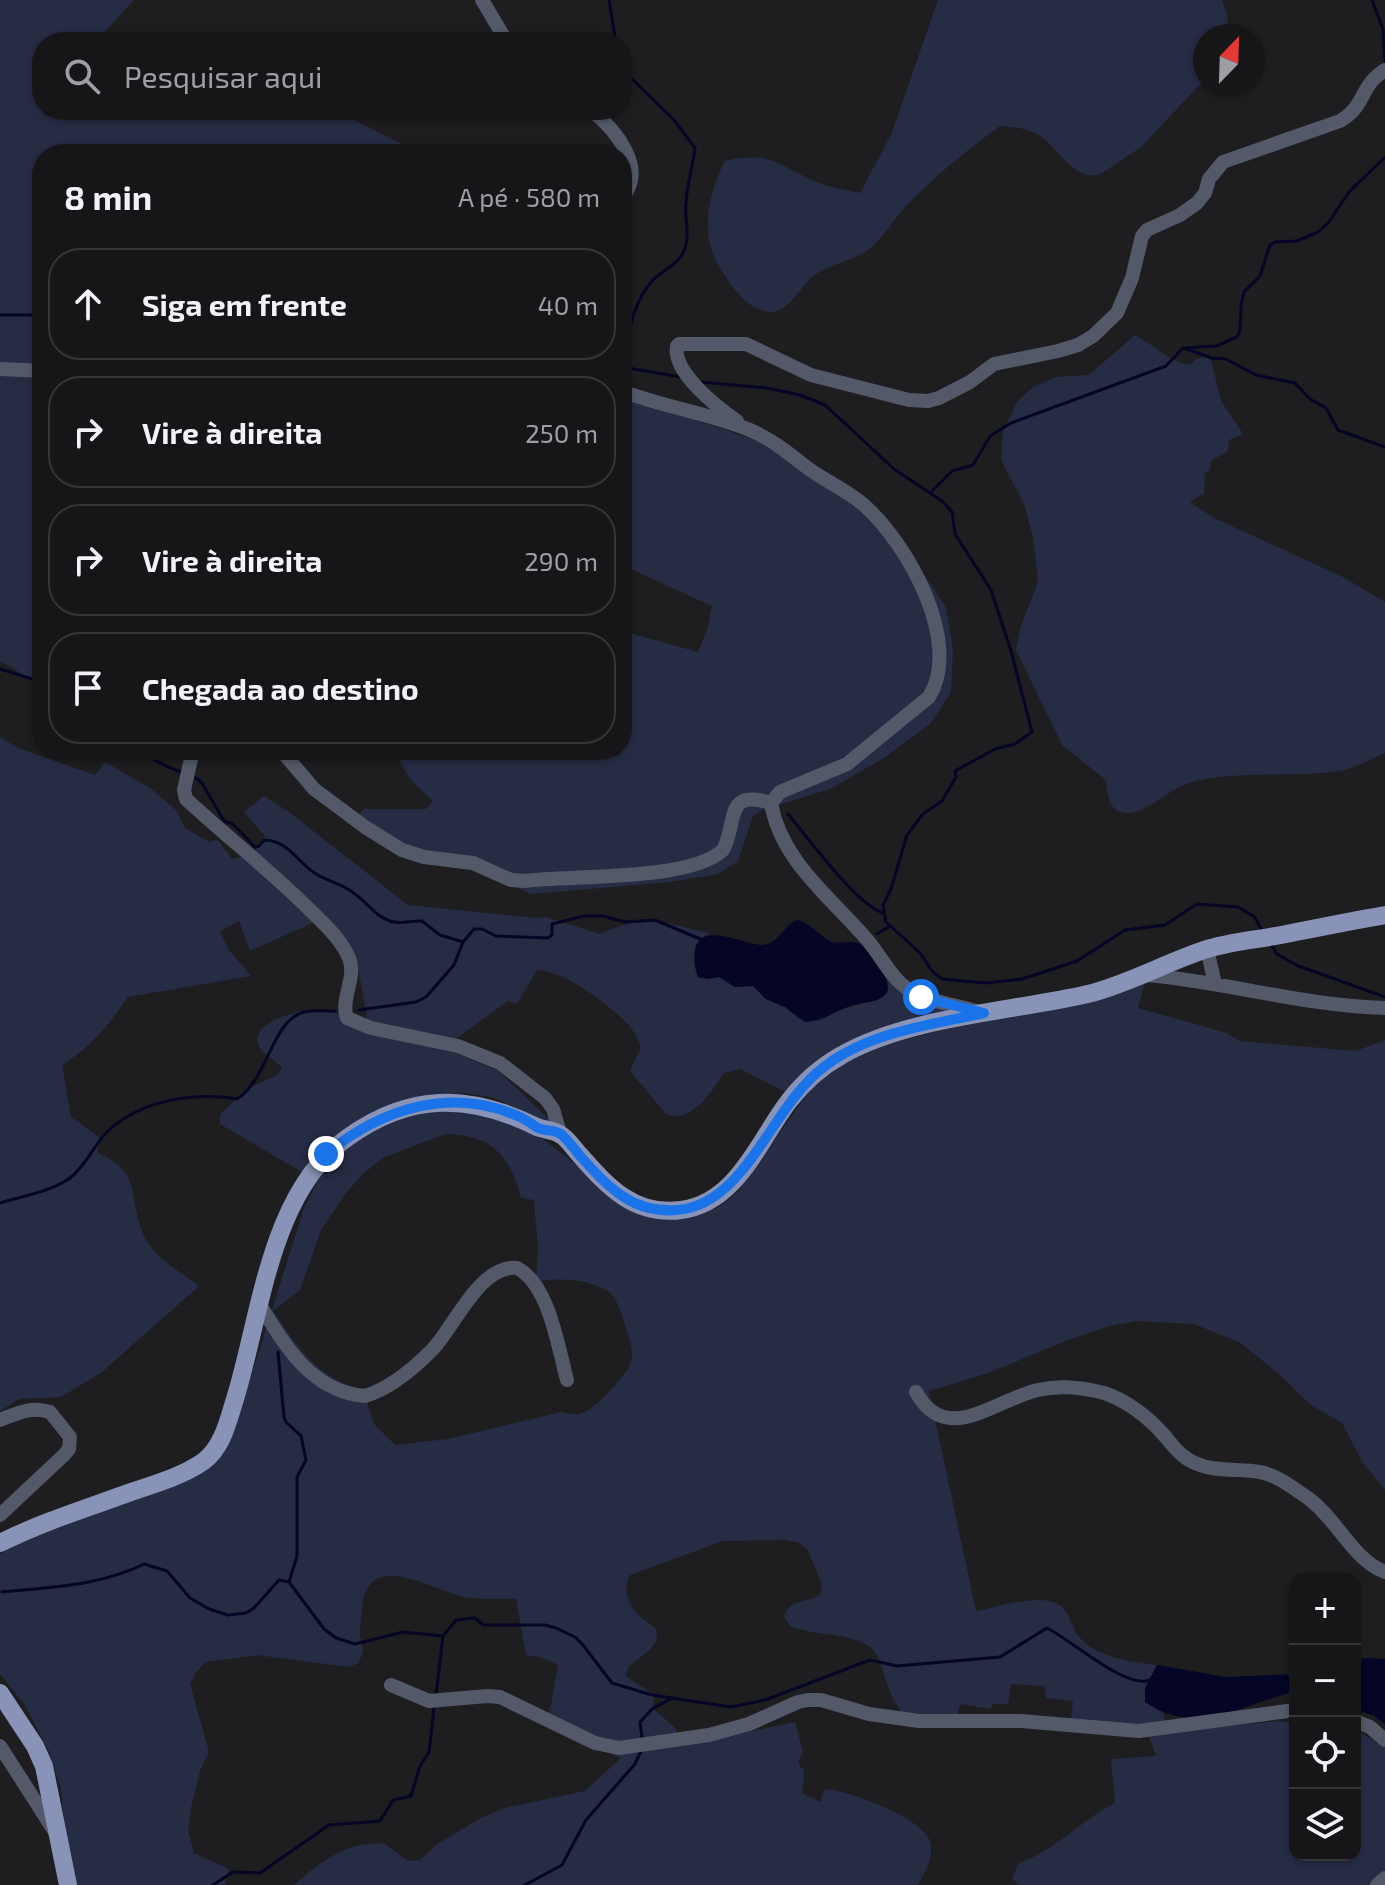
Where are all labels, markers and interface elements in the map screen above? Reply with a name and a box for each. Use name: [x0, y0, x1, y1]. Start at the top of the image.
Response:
north arrow: [1193, 24, 1265, 96]
search box: [32, 32, 632, 120]
icon: search: [60, 54, 104, 98]
text: Pesquisar aqui: [124, 58, 322, 94]
text: 8 min: [64, 176, 152, 217]
text: A pé · 580 m: [458, 181, 600, 212]
icon: ahead: [66, 282, 110, 326]
text: Siga em frente: [142, 286, 347, 322]
text: 40 m: [538, 289, 598, 320]
icon: right: [66, 410, 110, 454]
text: Vire à direita: [142, 414, 322, 450]
text: 250 m: [525, 417, 598, 448]
icon: right: [66, 538, 110, 582]
text: Vire à direita: [142, 542, 322, 578]
text: 290 m: [524, 545, 598, 576]
icon: arrive: [66, 666, 110, 710]
text: Chegada ao destino: [142, 670, 419, 706]
route start: [903, 979, 939, 1015]
route end: [308, 1136, 344, 1172]
map controls: [1289, 1573, 1361, 1861]
button: +: [1289, 1573, 1361, 1645]
button: −: [1289, 1645, 1361, 1717]
button: locate: [1289, 1717, 1361, 1789]
button: layers: [1289, 1789, 1361, 1861]

